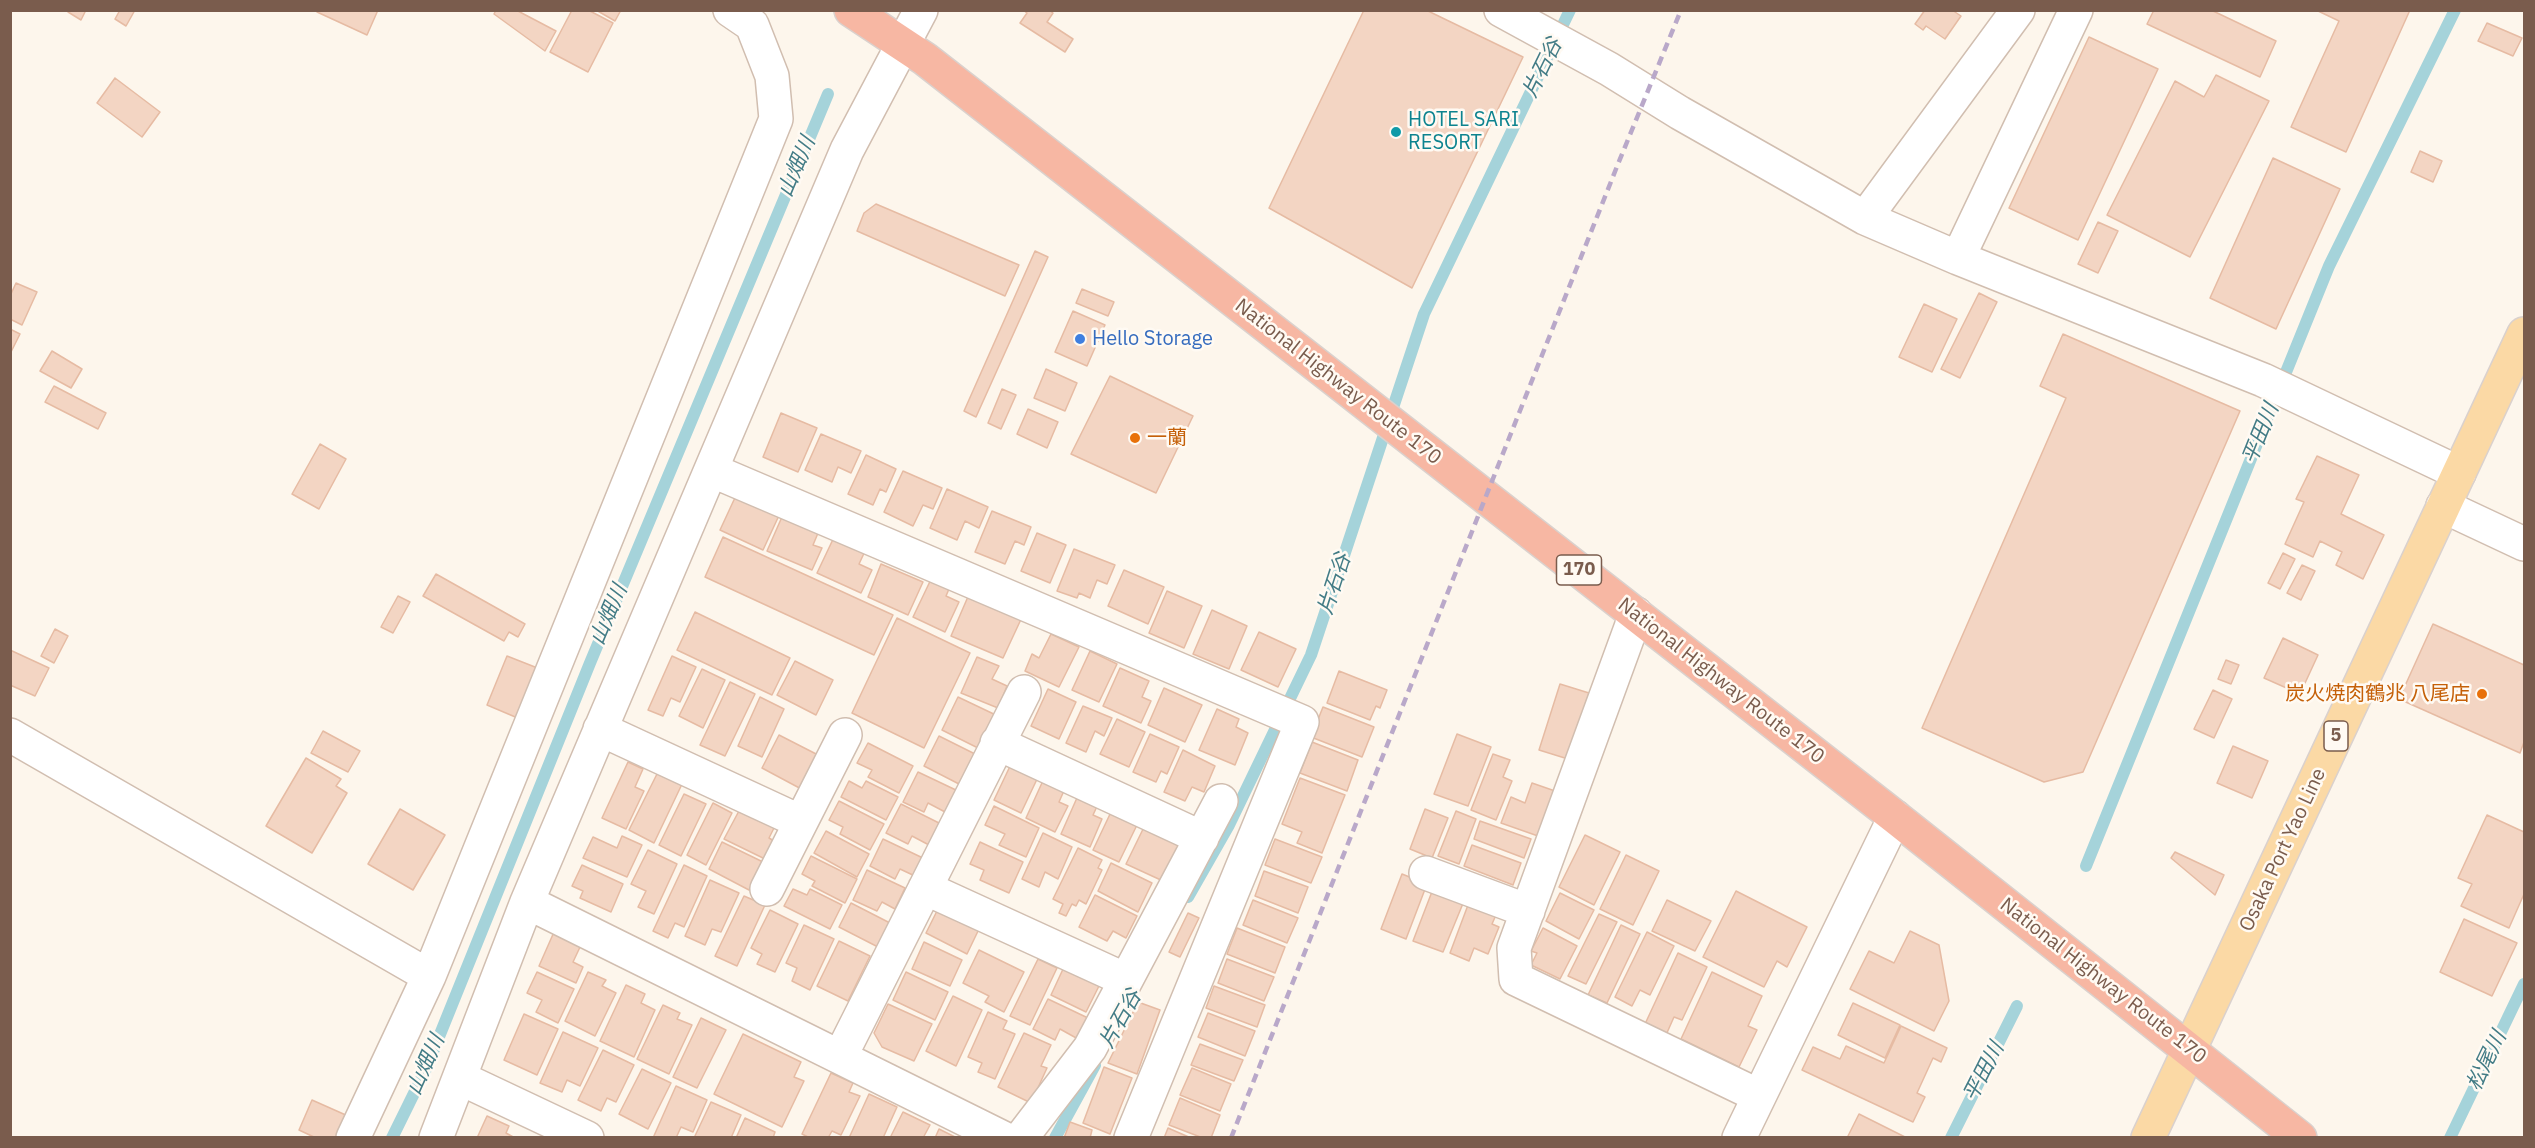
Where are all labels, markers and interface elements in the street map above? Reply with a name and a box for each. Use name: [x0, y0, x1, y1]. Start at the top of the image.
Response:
water label: 片石谷: [1518, 34, 1568, 102]
place label: HOTEL SARI RESORT: [1408, 108, 1519, 155]
marker: HOTEL SARI RESORT: [1389, 125, 1403, 139]
water label: 山畑川: [773, 133, 821, 201]
street label: National Highway Route 170: [1230, 294, 1446, 470]
place label: Hello Storage: [1092, 327, 1213, 351]
marker: Hello Storage: [1073, 332, 1087, 346]
water label: 平田川: [2238, 400, 2284, 468]
place label: 一蘭: [1147, 426, 1187, 450]
marker: 一蘭: [1128, 431, 1142, 445]
water label: 片石谷: [1313, 550, 1357, 618]
road number: 170: [1556, 555, 1602, 585]
water label: 山畑川: [585, 581, 633, 649]
street label: National Highway Route 170: [1613, 593, 1829, 769]
place label: 炭火焼肉鶴兆 八尾店: [2285, 682, 2470, 706]
marker: 炭火焼肉鶴兆 八尾店: [2475, 687, 2489, 701]
road number: 5: [2324, 721, 2348, 751]
street label: Osaka Port Yao Line: [2235, 765, 2331, 935]
street label: National Highway Route 170: [1995, 893, 2211, 1069]
water label: 片石谷: [1095, 985, 1147, 1053]
water label: 松尾川: [2462, 1027, 2512, 1095]
water label: 山畑川: [402, 1031, 450, 1099]
water label: 平田川: [1958, 1038, 2010, 1106]

